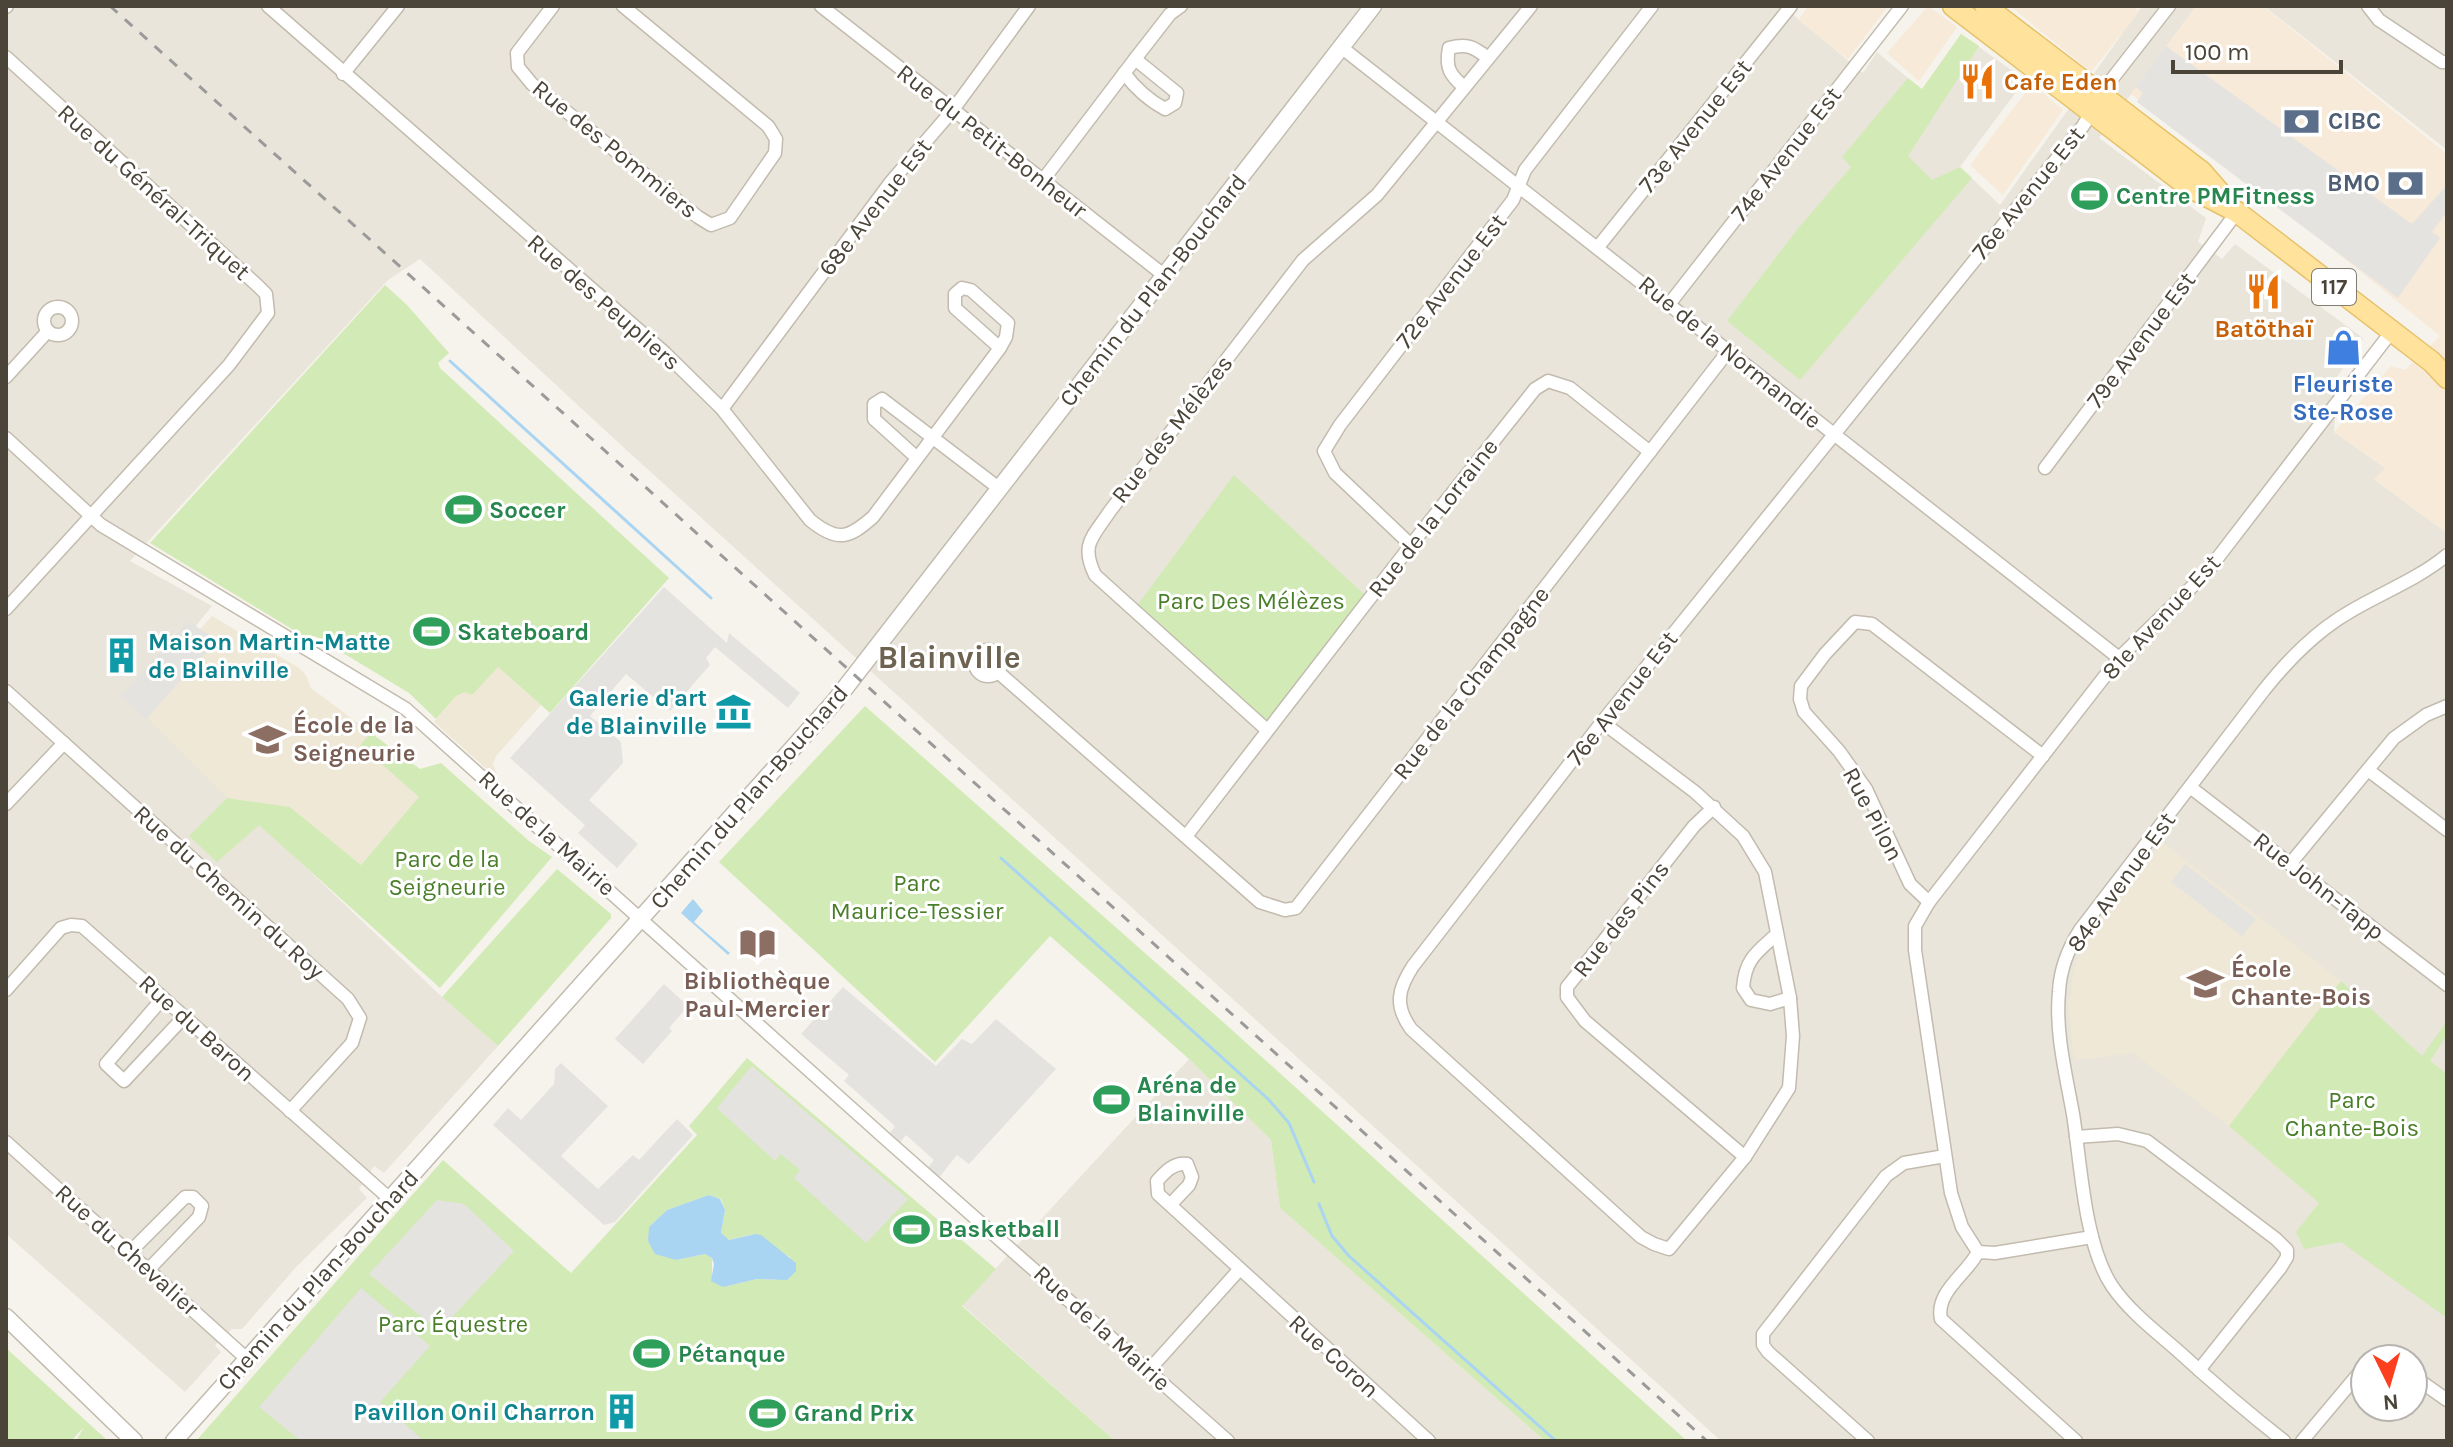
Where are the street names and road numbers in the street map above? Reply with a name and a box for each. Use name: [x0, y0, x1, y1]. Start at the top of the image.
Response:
street label: 73e Avenue Est: [1633, 54, 1757, 198]
street label: Rue du Petit-Bonheur: [891, 58, 1093, 224]
street label: Rue des Pommiers: [527, 74, 703, 224]
street label: 74e Avenue Est: [1725, 81, 1847, 227]
street label: Rue du Général-Triquet: [52, 98, 256, 286]
street label: 76e Avenue Est: [1966, 121, 2090, 265]
street label: 68e Avenue Est: [813, 133, 937, 281]
street label: Chemin du Plan-Bouchard: [1054, 168, 1252, 412]
street label: 72e Avenue Est: [1390, 208, 1512, 354]
street label: Rue des Peupliers: [522, 228, 686, 376]
street label: 79e Avenue Est: [2081, 266, 2201, 414]
road number: 117: [2312, 269, 2356, 305]
street label: Rue de la Normandie: [1633, 270, 1827, 434]
street label: Rue des Mélèzes: [1106, 349, 1238, 509]
street label: Rue de la Lorraine: [1362, 433, 1504, 603]
street label: 81e Avenue Est: [2096, 549, 2226, 685]
street label: Rue de la Champagne: [1387, 581, 1555, 785]
street label: 76e Avenue Est: [1561, 625, 1683, 771]
street label: Chemin du Plan-Bouchard: [644, 679, 854, 915]
street label: Rue Pilon: [1837, 762, 1909, 866]
street label: Rue de la Mairie: [473, 764, 621, 902]
street label: Rue du Chemin du Roy: [128, 799, 330, 985]
street label: 84e Avenue Est: [2061, 807, 2181, 957]
street label: Rue John-Tapp: [2248, 826, 2390, 946]
street label: Rue des Pins: [1567, 855, 1675, 983]
street label: Rue du Baron: [133, 969, 261, 1087]
street label: Chemin du Plan-Bouchard: [211, 1164, 425, 1396]
street label: Rue du Chevalier: [49, 1178, 205, 1322]
street label: Rue de la Mairie: [1028, 1259, 1176, 1397]
street label: Rue Coron: [1283, 1308, 1385, 1404]

